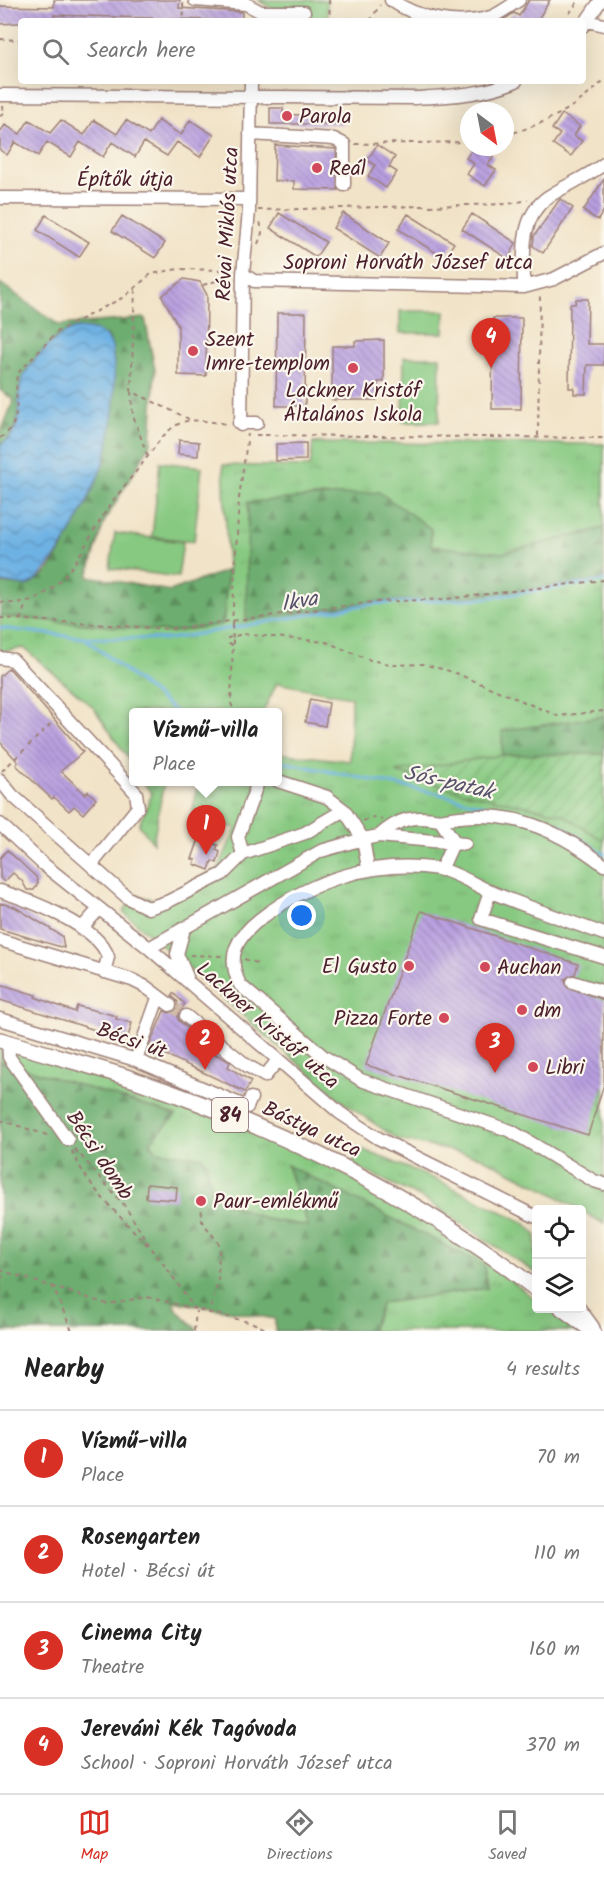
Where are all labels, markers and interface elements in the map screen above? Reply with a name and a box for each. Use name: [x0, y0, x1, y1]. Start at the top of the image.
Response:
search box: [18, 18, 586, 84]
text: Search here: [87, 34, 195, 69]
icon: search: [39, 35, 72, 68]
place label: Parola: [299, 101, 352, 134]
north arrow: [460, 102, 514, 156]
marker: Parola: [280, 109, 294, 123]
street label: Révai Miklós utca: [208, 146, 249, 302]
place label: Reál: [329, 153, 366, 186]
marker: Reál: [310, 161, 324, 175]
street label: Építők útja: [77, 164, 173, 197]
street label: Soproni Horváth József utca: [283, 247, 533, 280]
pin: 4: [472, 318, 510, 368]
place label: Szent Imre-templom: [205, 324, 330, 381]
marker: Szent Imre-templom: [186, 344, 200, 358]
marker: Lackner Kristóf Általános Iskola: [346, 361, 360, 375]
place label: Lackner Kristóf Általános Iskola: [284, 375, 423, 432]
water label: Ikva: [278, 582, 322, 623]
popup: [129, 708, 282, 786]
text: Vízmű-villa: [152, 714, 259, 749]
text: Place: [152, 749, 195, 781]
water label: Sós-patak: [400, 756, 500, 812]
pin: 1: [186, 806, 226, 855]
your location: [287, 901, 316, 930]
place label: El Gusto: [322, 951, 397, 984]
place label: Auchan: [497, 952, 562, 985]
street label: Lackner Kristóf utca: [188, 954, 346, 1098]
marker: El Gusto: [402, 959, 416, 973]
marker: Auchan: [478, 960, 492, 974]
place label: dm: [534, 995, 561, 1028]
place label: Pizza Forte: [334, 1003, 433, 1036]
marker: dm: [515, 1003, 529, 1017]
marker: Pizza Forte: [437, 1011, 451, 1025]
street label: Bécsi út: [92, 1014, 172, 1069]
pin: 2: [186, 1020, 224, 1070]
pin: 3: [476, 1024, 514, 1073]
place label: Libri: [545, 1052, 585, 1085]
marker: Libri: [526, 1060, 540, 1074]
street label: Bástya utca: [256, 1093, 366, 1168]
road number: 84: [212, 1098, 248, 1132]
street label: Bécsi domb: [57, 1104, 141, 1207]
place label: Paur-emlékmű: [213, 1186, 339, 1219]
marker: Paur-emlékmű: [194, 1194, 208, 1208]
map controls: [532, 1205, 586, 1313]
button: locate: [532, 1205, 586, 1259]
button: layers: [532, 1259, 586, 1313]
text: Nearby: [24, 1349, 104, 1391]
text: 4 results: [506, 1354, 580, 1386]
text: Vízmű-villa: [81, 1425, 187, 1460]
text: 1: [40, 1442, 47, 1474]
text: 70 m: [537, 1442, 580, 1474]
text: Place: [81, 1460, 124, 1492]
text: Rosengarten: [81, 1521, 200, 1556]
text: 2: [38, 1538, 49, 1570]
text: 110 m: [534, 1538, 580, 1570]
text: Hotel · Bécsi út: [81, 1556, 215, 1588]
text: Cinema City: [81, 1617, 202, 1652]
text: 3: [38, 1634, 49, 1666]
text: 160 m: [529, 1634, 580, 1666]
text: Theatre: [81, 1652, 144, 1684]
text: Jereváni Kék Tagóvoda: [81, 1713, 297, 1748]
text: 4: [38, 1730, 49, 1762]
text: 370 m: [525, 1730, 580, 1762]
text: School · Soproni Horváth József utca: [81, 1748, 393, 1780]
tab: Map: [78, 1806, 111, 1867]
tab: Directions: [266, 1806, 333, 1867]
tab: Saved: [488, 1806, 526, 1867]

